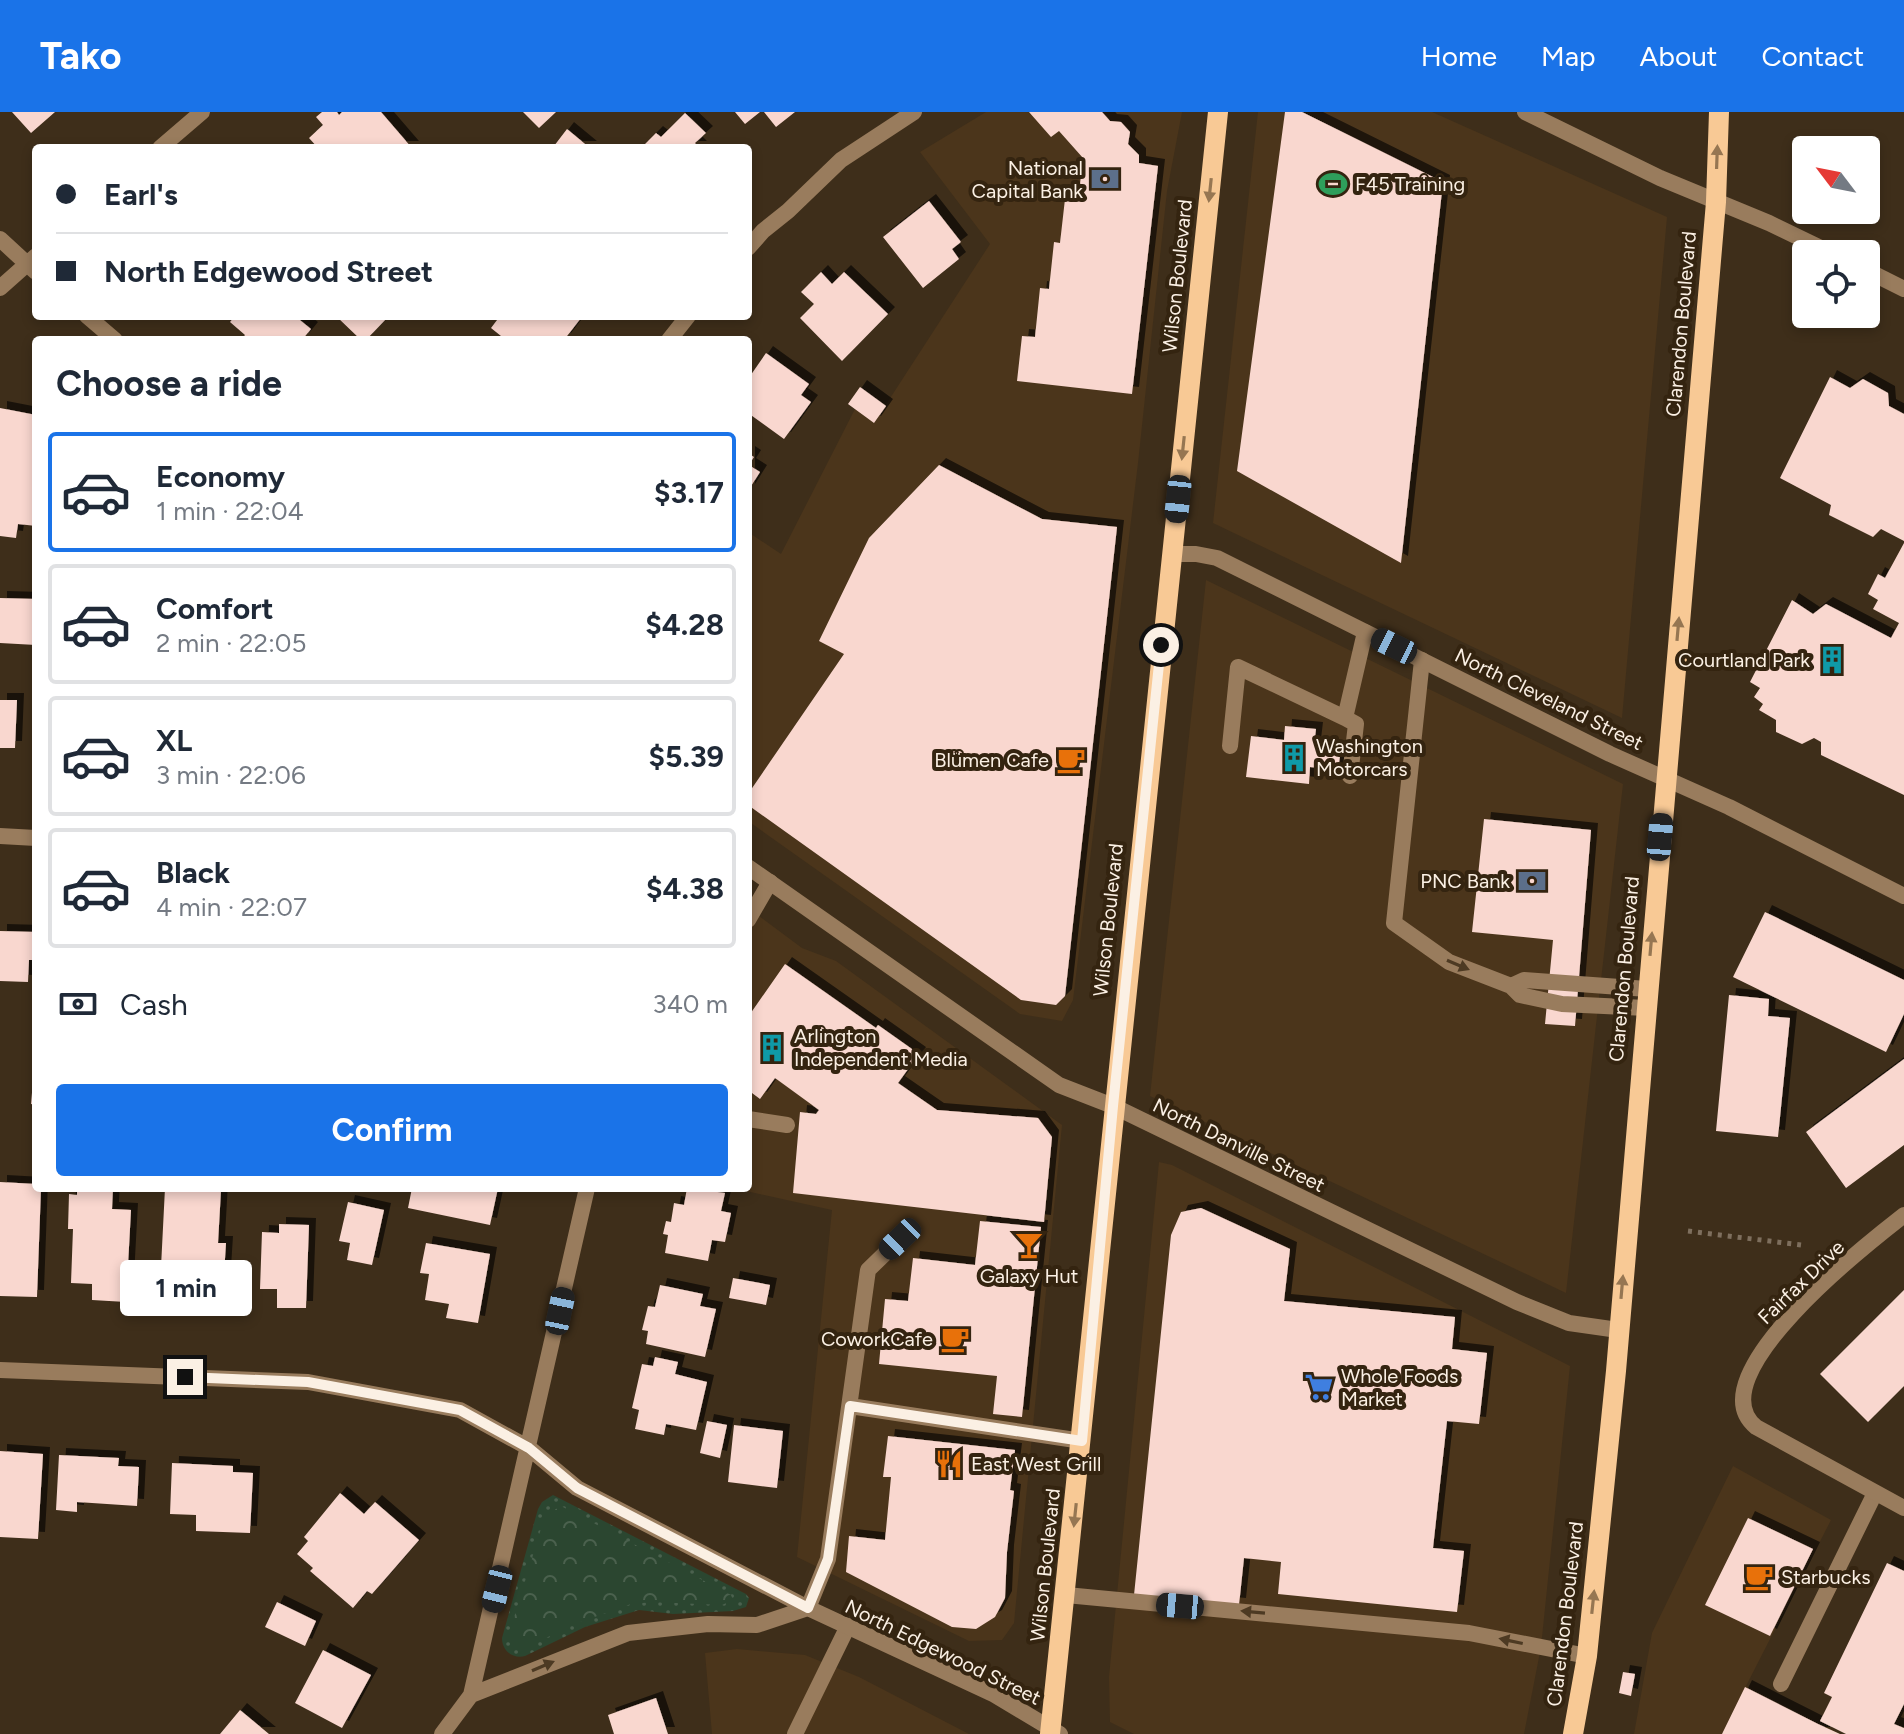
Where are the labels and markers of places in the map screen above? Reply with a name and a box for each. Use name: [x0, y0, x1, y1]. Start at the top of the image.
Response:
place label: National Capital Bank: [972, 156, 1083, 203]
bank icon: National Capital Bank: [1090, 164, 1120, 194]
sports icon: F45 Training: [1318, 169, 1348, 199]
place label: F45 Training: [1355, 172, 1465, 196]
building icon: Courtland Park: [1817, 645, 1847, 675]
place label: Courtland Park: [1678, 648, 1810, 672]
place label: Washington Motorcars: [1316, 734, 1423, 781]
building icon: Washington Motorcars: [1279, 743, 1309, 773]
cafe icon: Blümen Cafe: [1056, 745, 1086, 775]
place label: Blümen Cafe: [934, 748, 1049, 772]
bank icon: PNC Bank: [1517, 866, 1547, 896]
place label: PNC Bank: [1420, 869, 1510, 893]
place label: Arlington Independent Media: [794, 1024, 968, 1071]
building icon: Arlington Independent Media: [757, 1033, 787, 1063]
bar icon: Galaxy Hut: [1014, 1230, 1044, 1260]
place label: Galaxy Hut: [980, 1264, 1078, 1288]
cafe icon: CoworkCafe: [940, 1324, 970, 1354]
place label: CoworkCafe: [821, 1327, 933, 1351]
place label: Whole Foods Market: [1341, 1364, 1458, 1411]
supermarket icon: Whole Foods Market: [1304, 1372, 1334, 1402]
restaurant icon: East West Grill: [934, 1449, 964, 1479]
place label: East West Grill: [971, 1452, 1101, 1476]
cafe icon: Starbucks: [1744, 1562, 1774, 1592]
place label: Starbucks: [1781, 1565, 1870, 1589]

